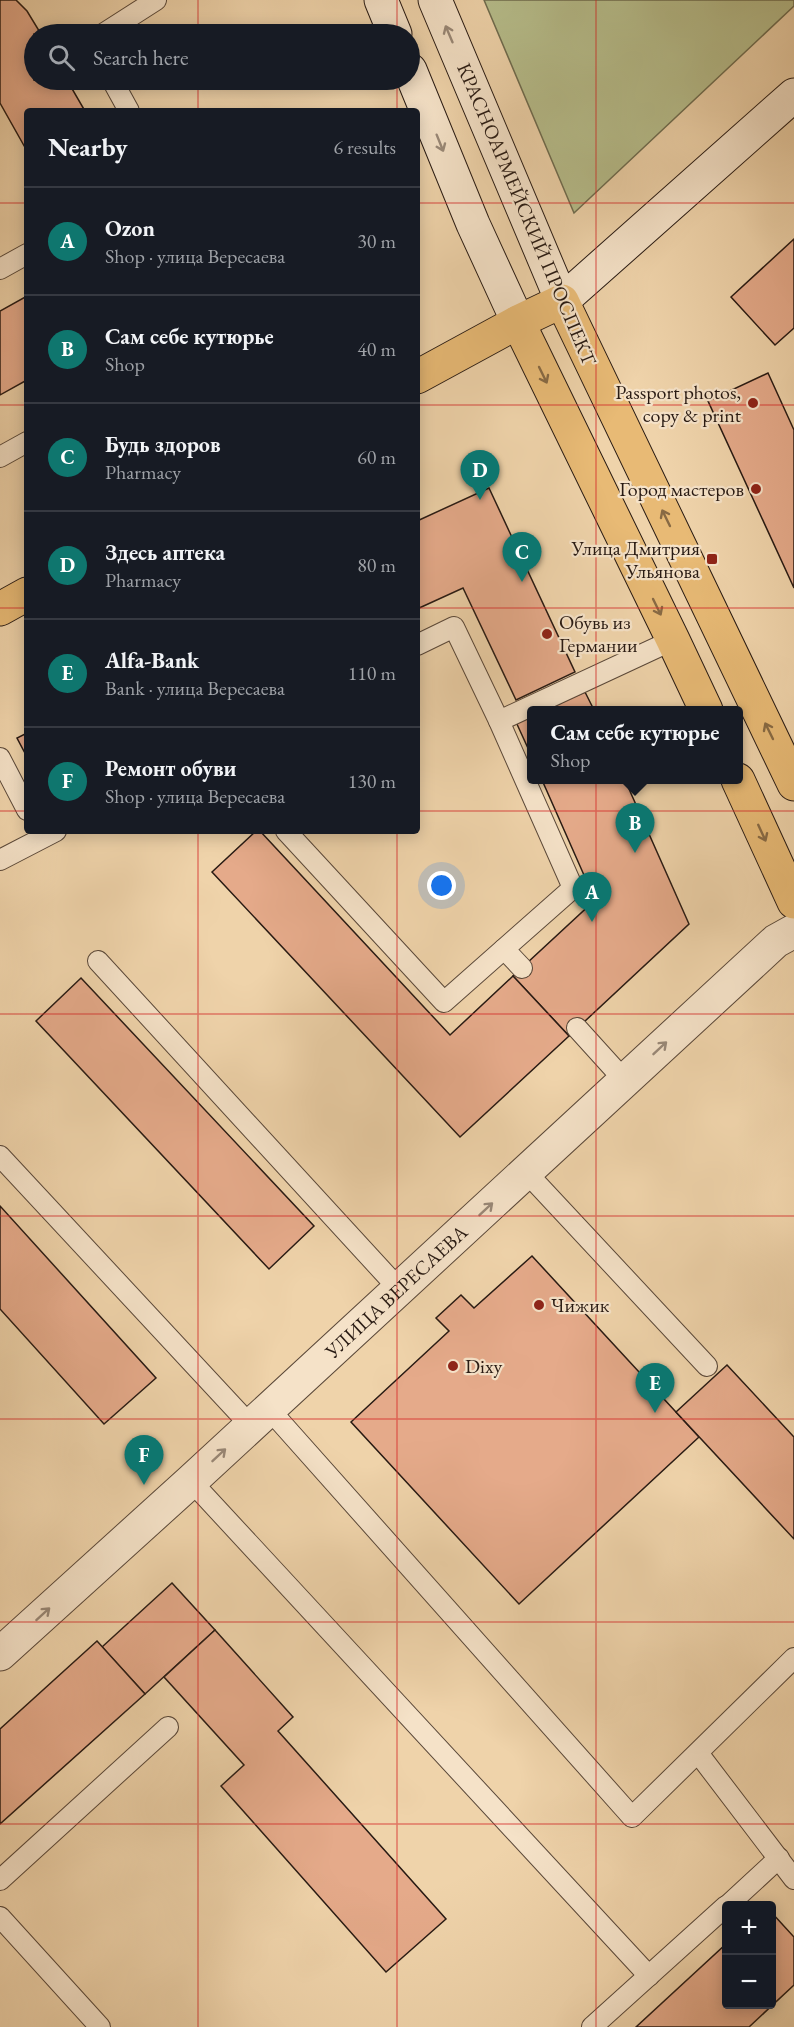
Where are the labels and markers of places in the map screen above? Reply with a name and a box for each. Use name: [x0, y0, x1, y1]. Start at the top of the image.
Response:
place label: Passport photos, copy & print: [615, 379, 742, 428]
marker: Passport photos, copy & print: [746, 396, 760, 410]
pin: D: [460, 450, 500, 500]
place label: Город мастеров: [619, 476, 744, 502]
marker: Город мастеров: [749, 482, 763, 496]
pin: C: [502, 532, 542, 582]
place label: Улица Дмитрия Ульянова: [571, 535, 700, 584]
marker: Улица Дмитрия Ульянова: [705, 552, 719, 566]
place label: Обувь из Германии: [559, 609, 638, 658]
marker: Обувь из Германии: [540, 627, 554, 641]
pin: B: [616, 804, 654, 853]
pin: A: [572, 872, 612, 922]
place label: Чижик: [551, 1292, 610, 1318]
marker: Чижик: [532, 1298, 546, 1312]
place label: Dixy: [465, 1353, 503, 1379]
marker: Dixy: [446, 1359, 460, 1373]
pin: E: [636, 1364, 674, 1413]
pin: F: [124, 1436, 164, 1485]

